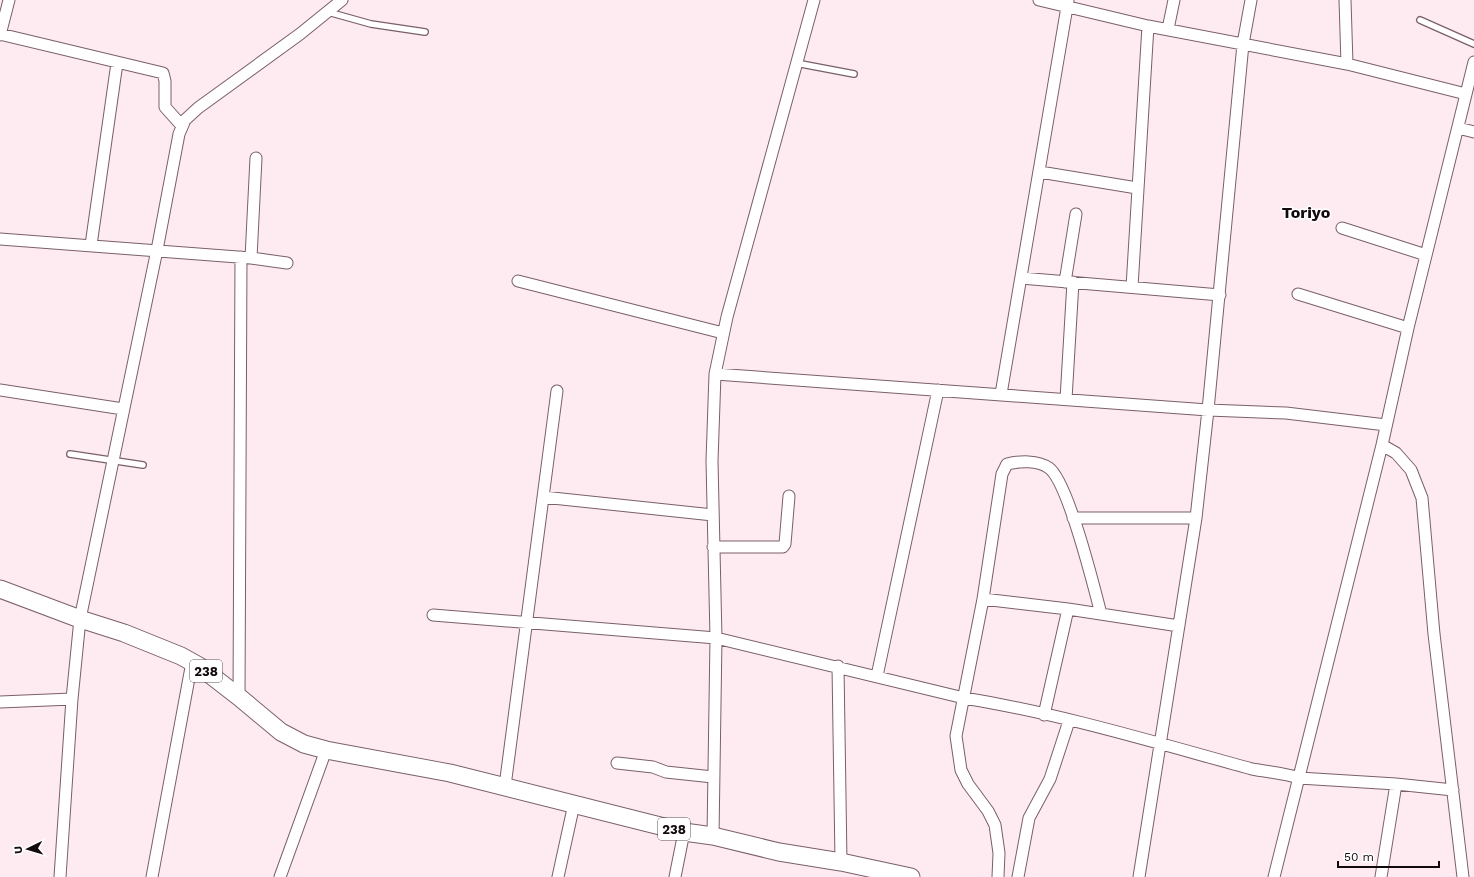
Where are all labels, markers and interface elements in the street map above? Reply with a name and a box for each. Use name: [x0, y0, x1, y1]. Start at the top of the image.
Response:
district label: Toriyo: [1282, 203, 1331, 222]
road number: 238: [190, 660, 222, 682]
road number: 238: [658, 818, 690, 840]
north arrow: [8, 829, 48, 869]
scale bar: [1338, 843, 1439, 869]
text: U: [12, 845, 25, 854]
text: 50 m: [1344, 850, 1374, 864]

